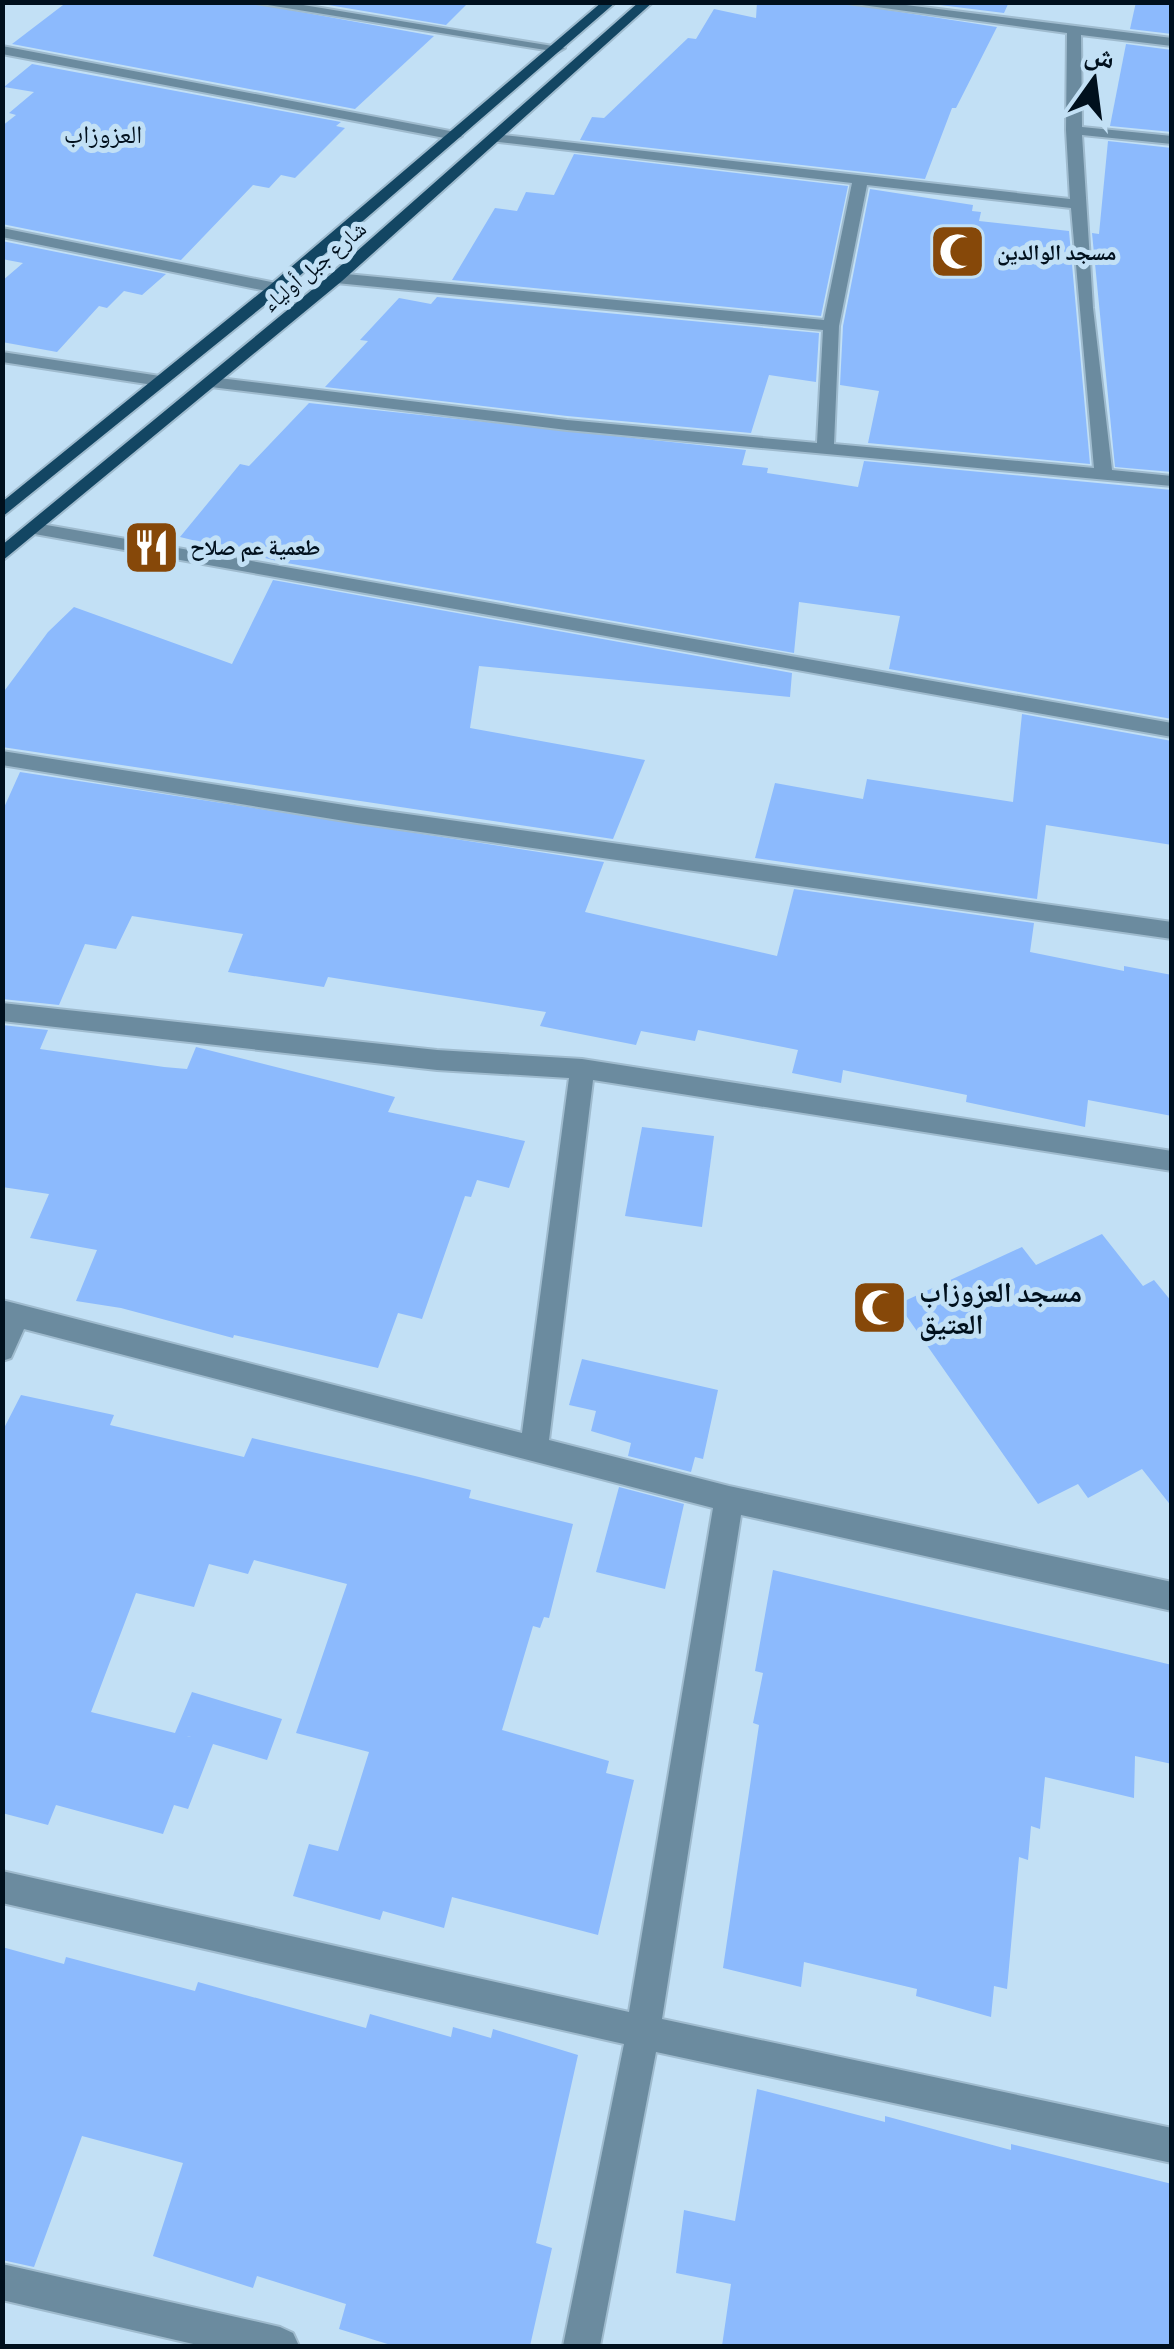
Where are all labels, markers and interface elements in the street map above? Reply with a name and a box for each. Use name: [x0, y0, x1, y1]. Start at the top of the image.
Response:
north arrow: [1044, 30, 1144, 130]
text: ش: [1081, 33, 1119, 77]
district label: العزوزاب: [64, 116, 142, 151]
street label: شارع جبل أولياء: [256, 214, 372, 318]
mosque icon: مسجد الوالدين: [928, 222, 988, 282]
place label: مسجد الوالدين: [997, 237, 1116, 267]
restaurant icon: طعمية عم صلاح: [121, 517, 181, 577]
place label: طعمية عم صلاح: [190, 532, 321, 562]
place label: مسجد العزوزاب العتيق: [919, 1272, 1082, 1342]
mosque icon: مسجد العزوزاب العتيق: [850, 1277, 910, 1337]

